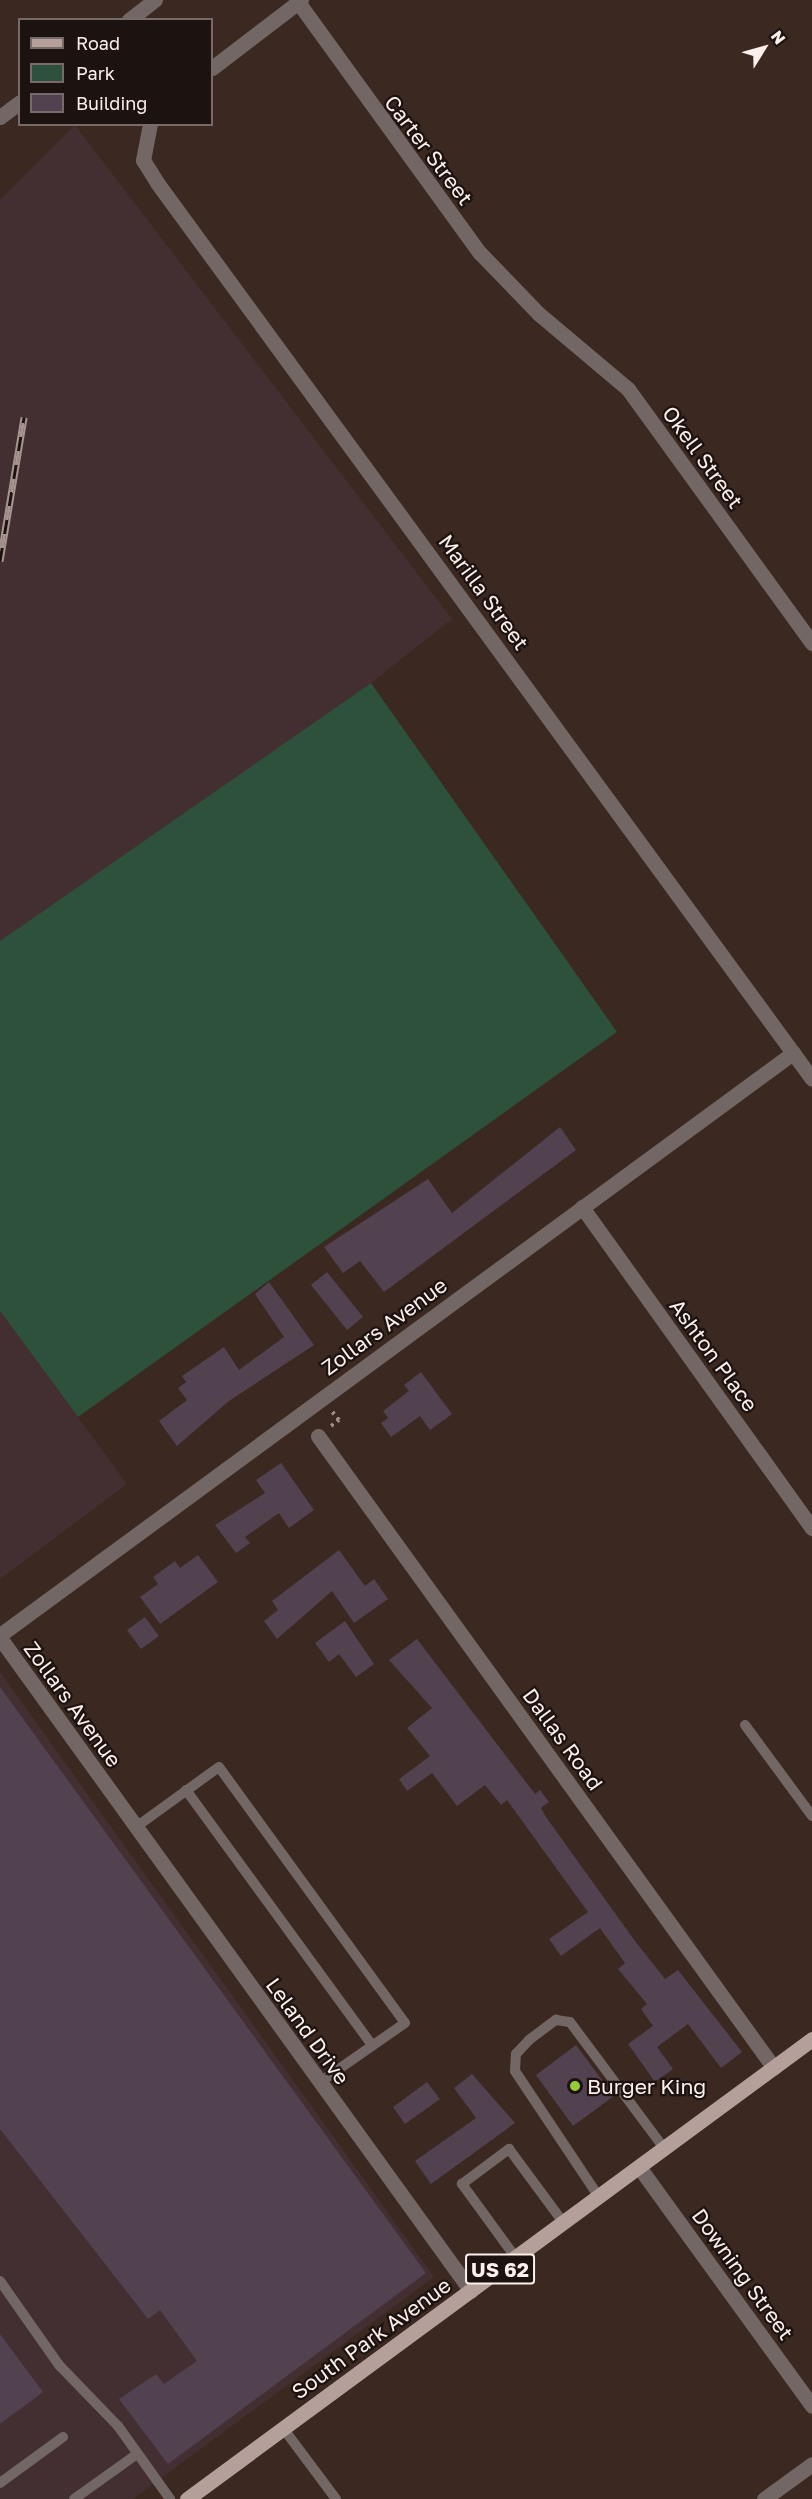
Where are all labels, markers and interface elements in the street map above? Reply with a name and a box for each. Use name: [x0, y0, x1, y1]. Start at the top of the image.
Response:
legend: [18, 18, 213, 126]
north arrow: [734, 18, 794, 78]
text: N: [767, 26, 790, 48]
text: Road: [76, 32, 120, 54]
text: Park: [76, 62, 115, 84]
street label: Carter Street: [380, 90, 478, 210]
text: Building: [76, 92, 147, 114]
street label: Okell Street: [658, 401, 748, 513]
street label: Marilla Street: [434, 529, 534, 655]
street label: Zollars Avenue: [316, 1272, 452, 1380]
street label: Ashton Place: [665, 1294, 763, 1416]
street label: Zollars Avenue: [19, 1636, 127, 1772]
street label: Dallas Road: [518, 1683, 608, 1795]
street label: Leland Drive: [261, 1973, 355, 2089]
place label: Burger King: [587, 2073, 706, 2099]
marker: Burger King: [568, 2079, 582, 2093]
street label: Downing Street: [687, 2204, 799, 2344]
road number: US 62: [464, 2252, 536, 2286]
street label: South Park Avenue: [287, 2272, 455, 2404]

